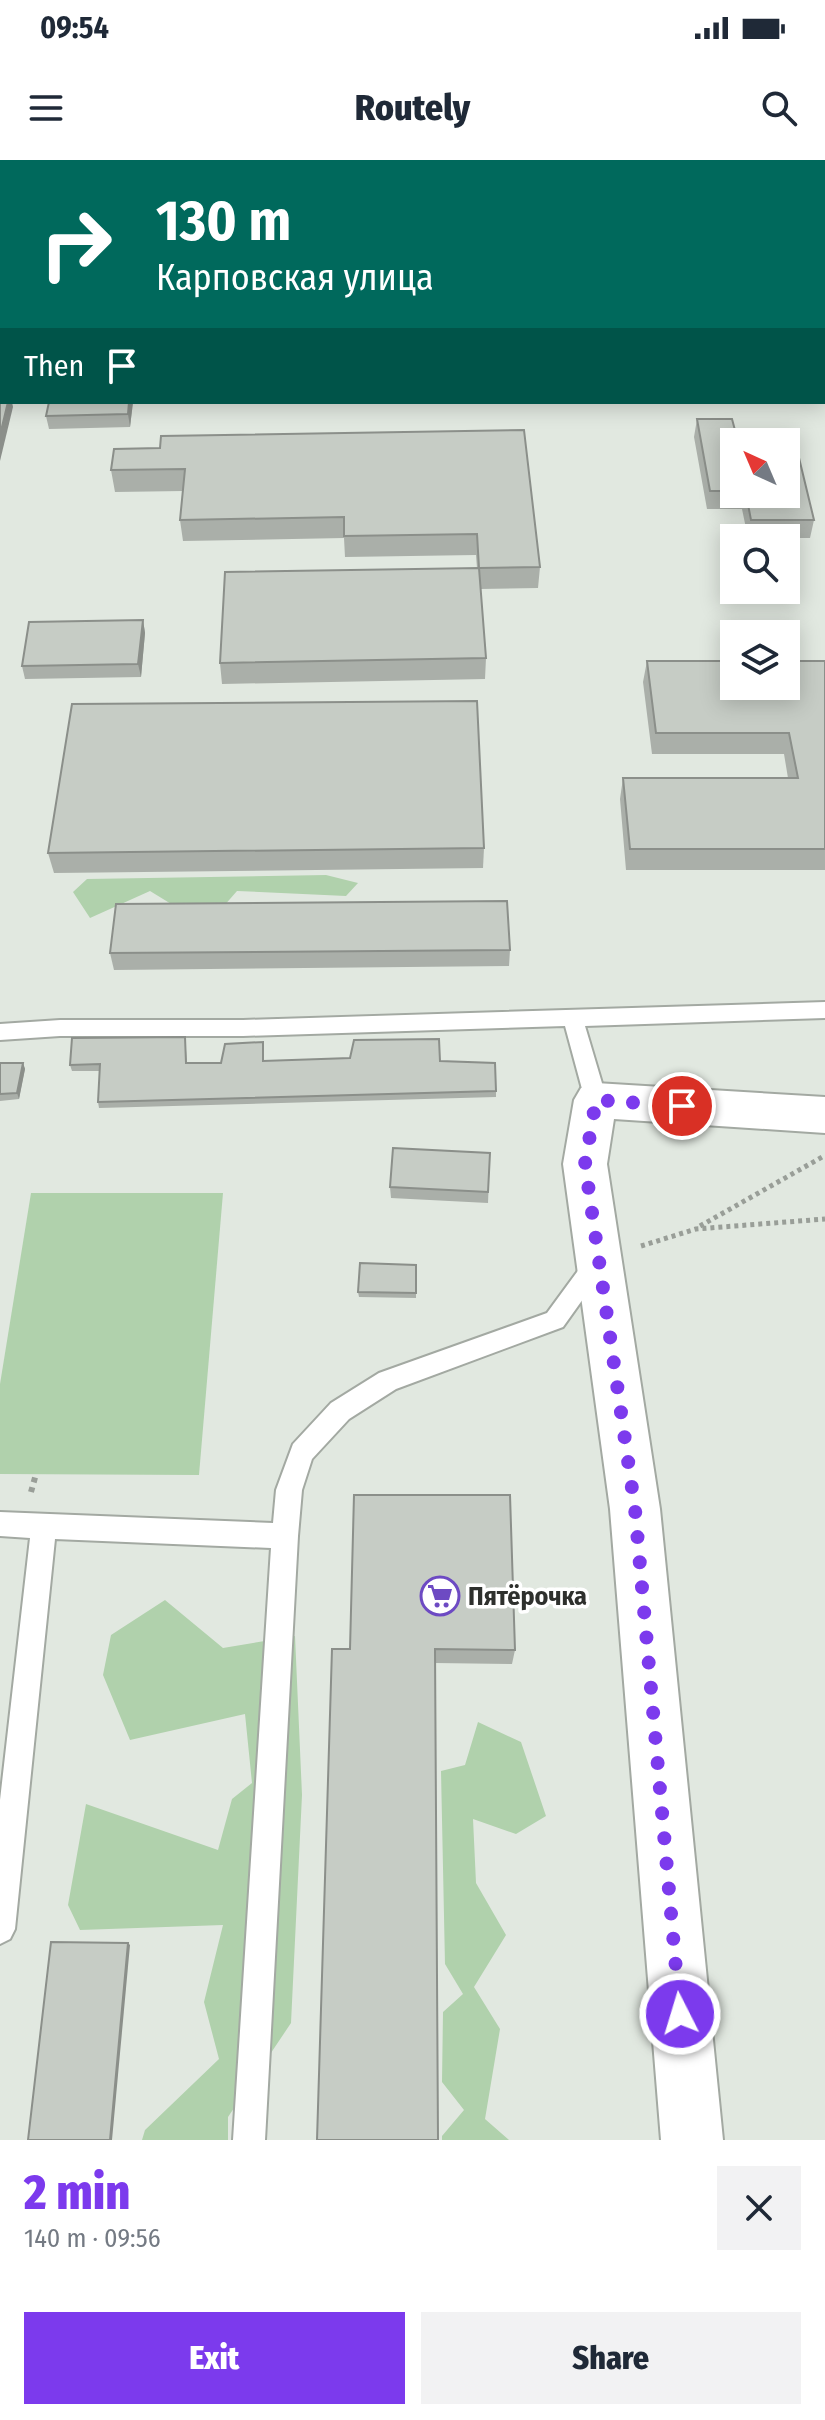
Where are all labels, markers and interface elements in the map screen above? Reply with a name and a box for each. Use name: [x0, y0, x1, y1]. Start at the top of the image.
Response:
text: 09:54: [40, 10, 109, 46]
icon: menu: [24, 86, 68, 130]
text: Routely: [355, 86, 470, 130]
icon: search: [757, 86, 801, 130]
text: 130 m: [156, 188, 291, 255]
icon: right: [24, 192, 128, 296]
text: Карповская улица: [156, 256, 434, 300]
icon: arrive: [100, 344, 144, 388]
text: Then: [24, 348, 84, 384]
north arrow: [720, 428, 800, 508]
map controls: [720, 428, 800, 700]
button: search: [720, 524, 800, 604]
button: layers: [720, 620, 800, 700]
pin: [648, 1072, 716, 1140]
icon: arrive: [660, 1084, 704, 1128]
supermarket icon: Пятёрочка: [419, 1575, 461, 1617]
place label: Пятёрочка: [468, 1581, 587, 1612]
position arrow: [638, 1972, 722, 2056]
text: 2 min: [24, 2164, 130, 2222]
button: close: [717, 2166, 801, 2250]
text: 140 m · 09:56: [24, 2223, 161, 2254]
button: Exit: [24, 2312, 405, 2404]
button: Share: [421, 2312, 801, 2404]

